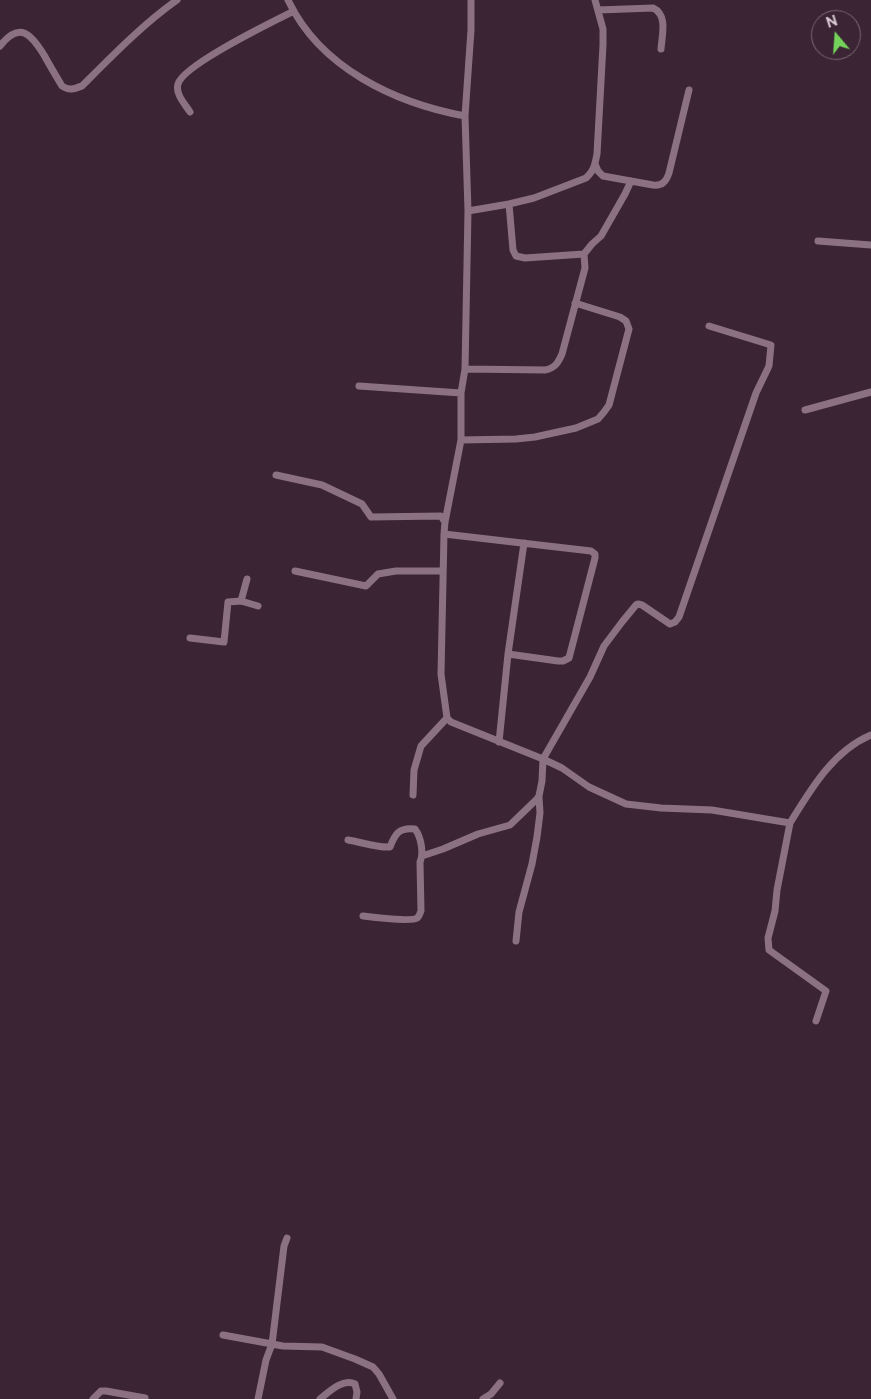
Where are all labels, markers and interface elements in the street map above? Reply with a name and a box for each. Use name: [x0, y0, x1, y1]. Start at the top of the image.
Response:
north arrow: [811, 10, 861, 60]
text: N: [824, 12, 839, 31]

